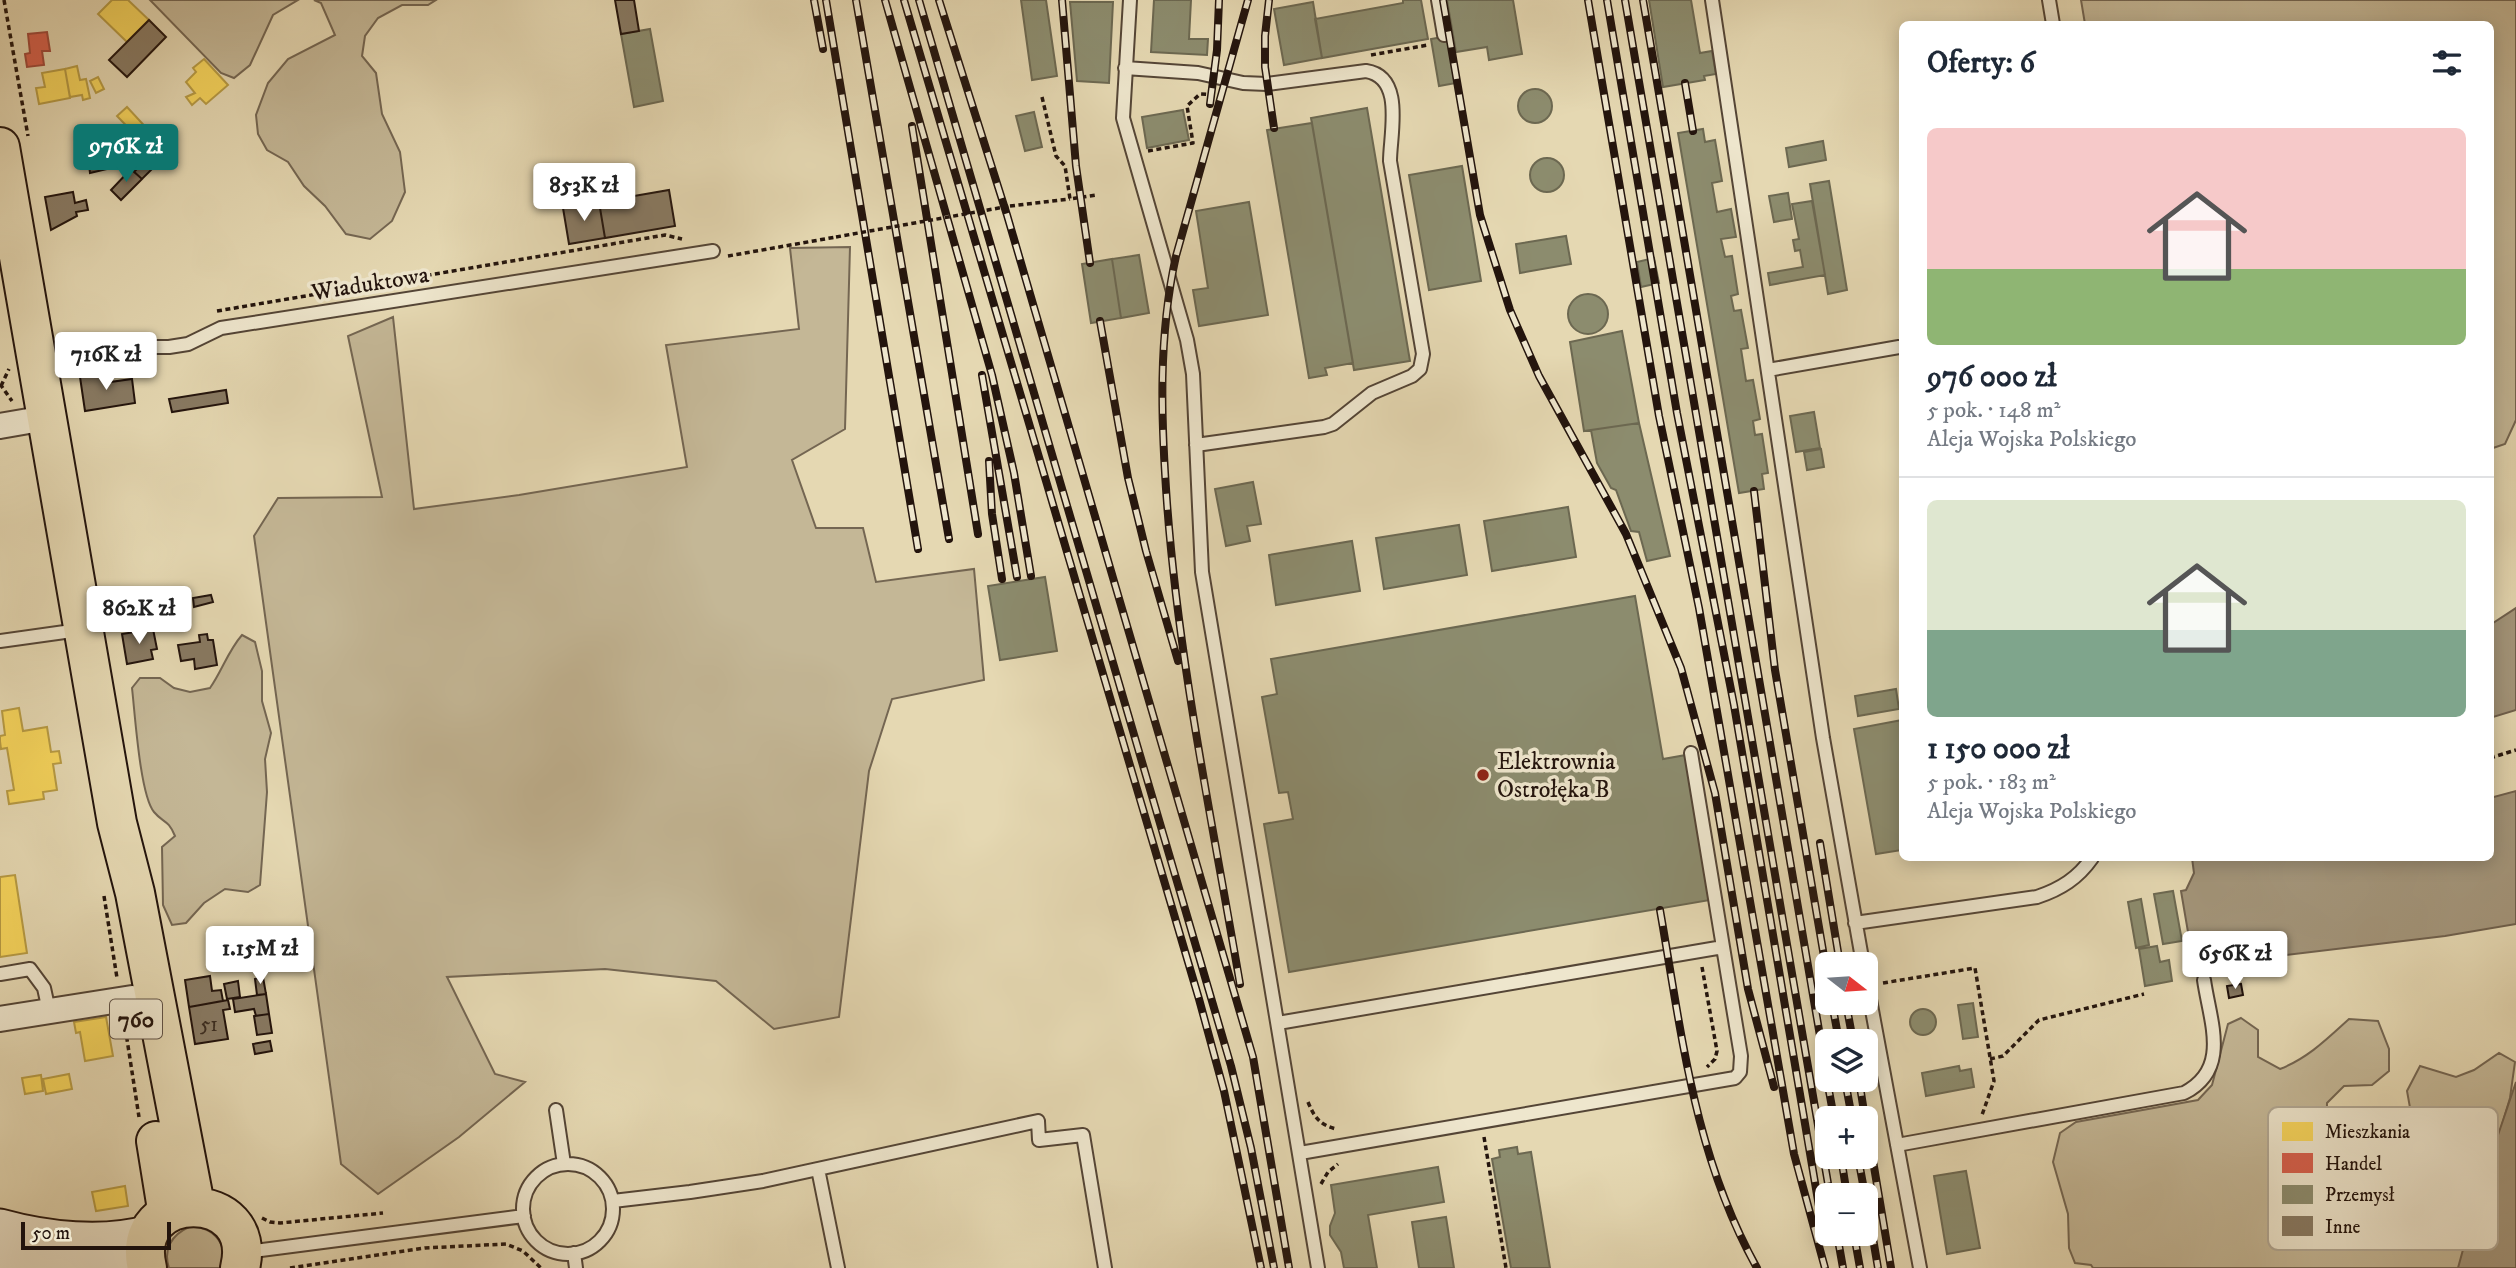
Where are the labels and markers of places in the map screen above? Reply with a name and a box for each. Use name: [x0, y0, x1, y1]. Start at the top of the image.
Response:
pin: 976K zł: [61, 124, 191, 184]
pin: 853K zł: [519, 164, 649, 223]
pin: 716K zł: [41, 332, 171, 392]
pin: 862K zł: [74, 586, 204, 646]
place label: Elektrownia Ostrołęka B: [1497, 747, 1616, 805]
marker: Elektrownia Ostrołęka B: [1475, 767, 1491, 783]
pin: 1.15M zł: [188, 926, 332, 986]
pin: 656K zł: [2170, 932, 2300, 991]

